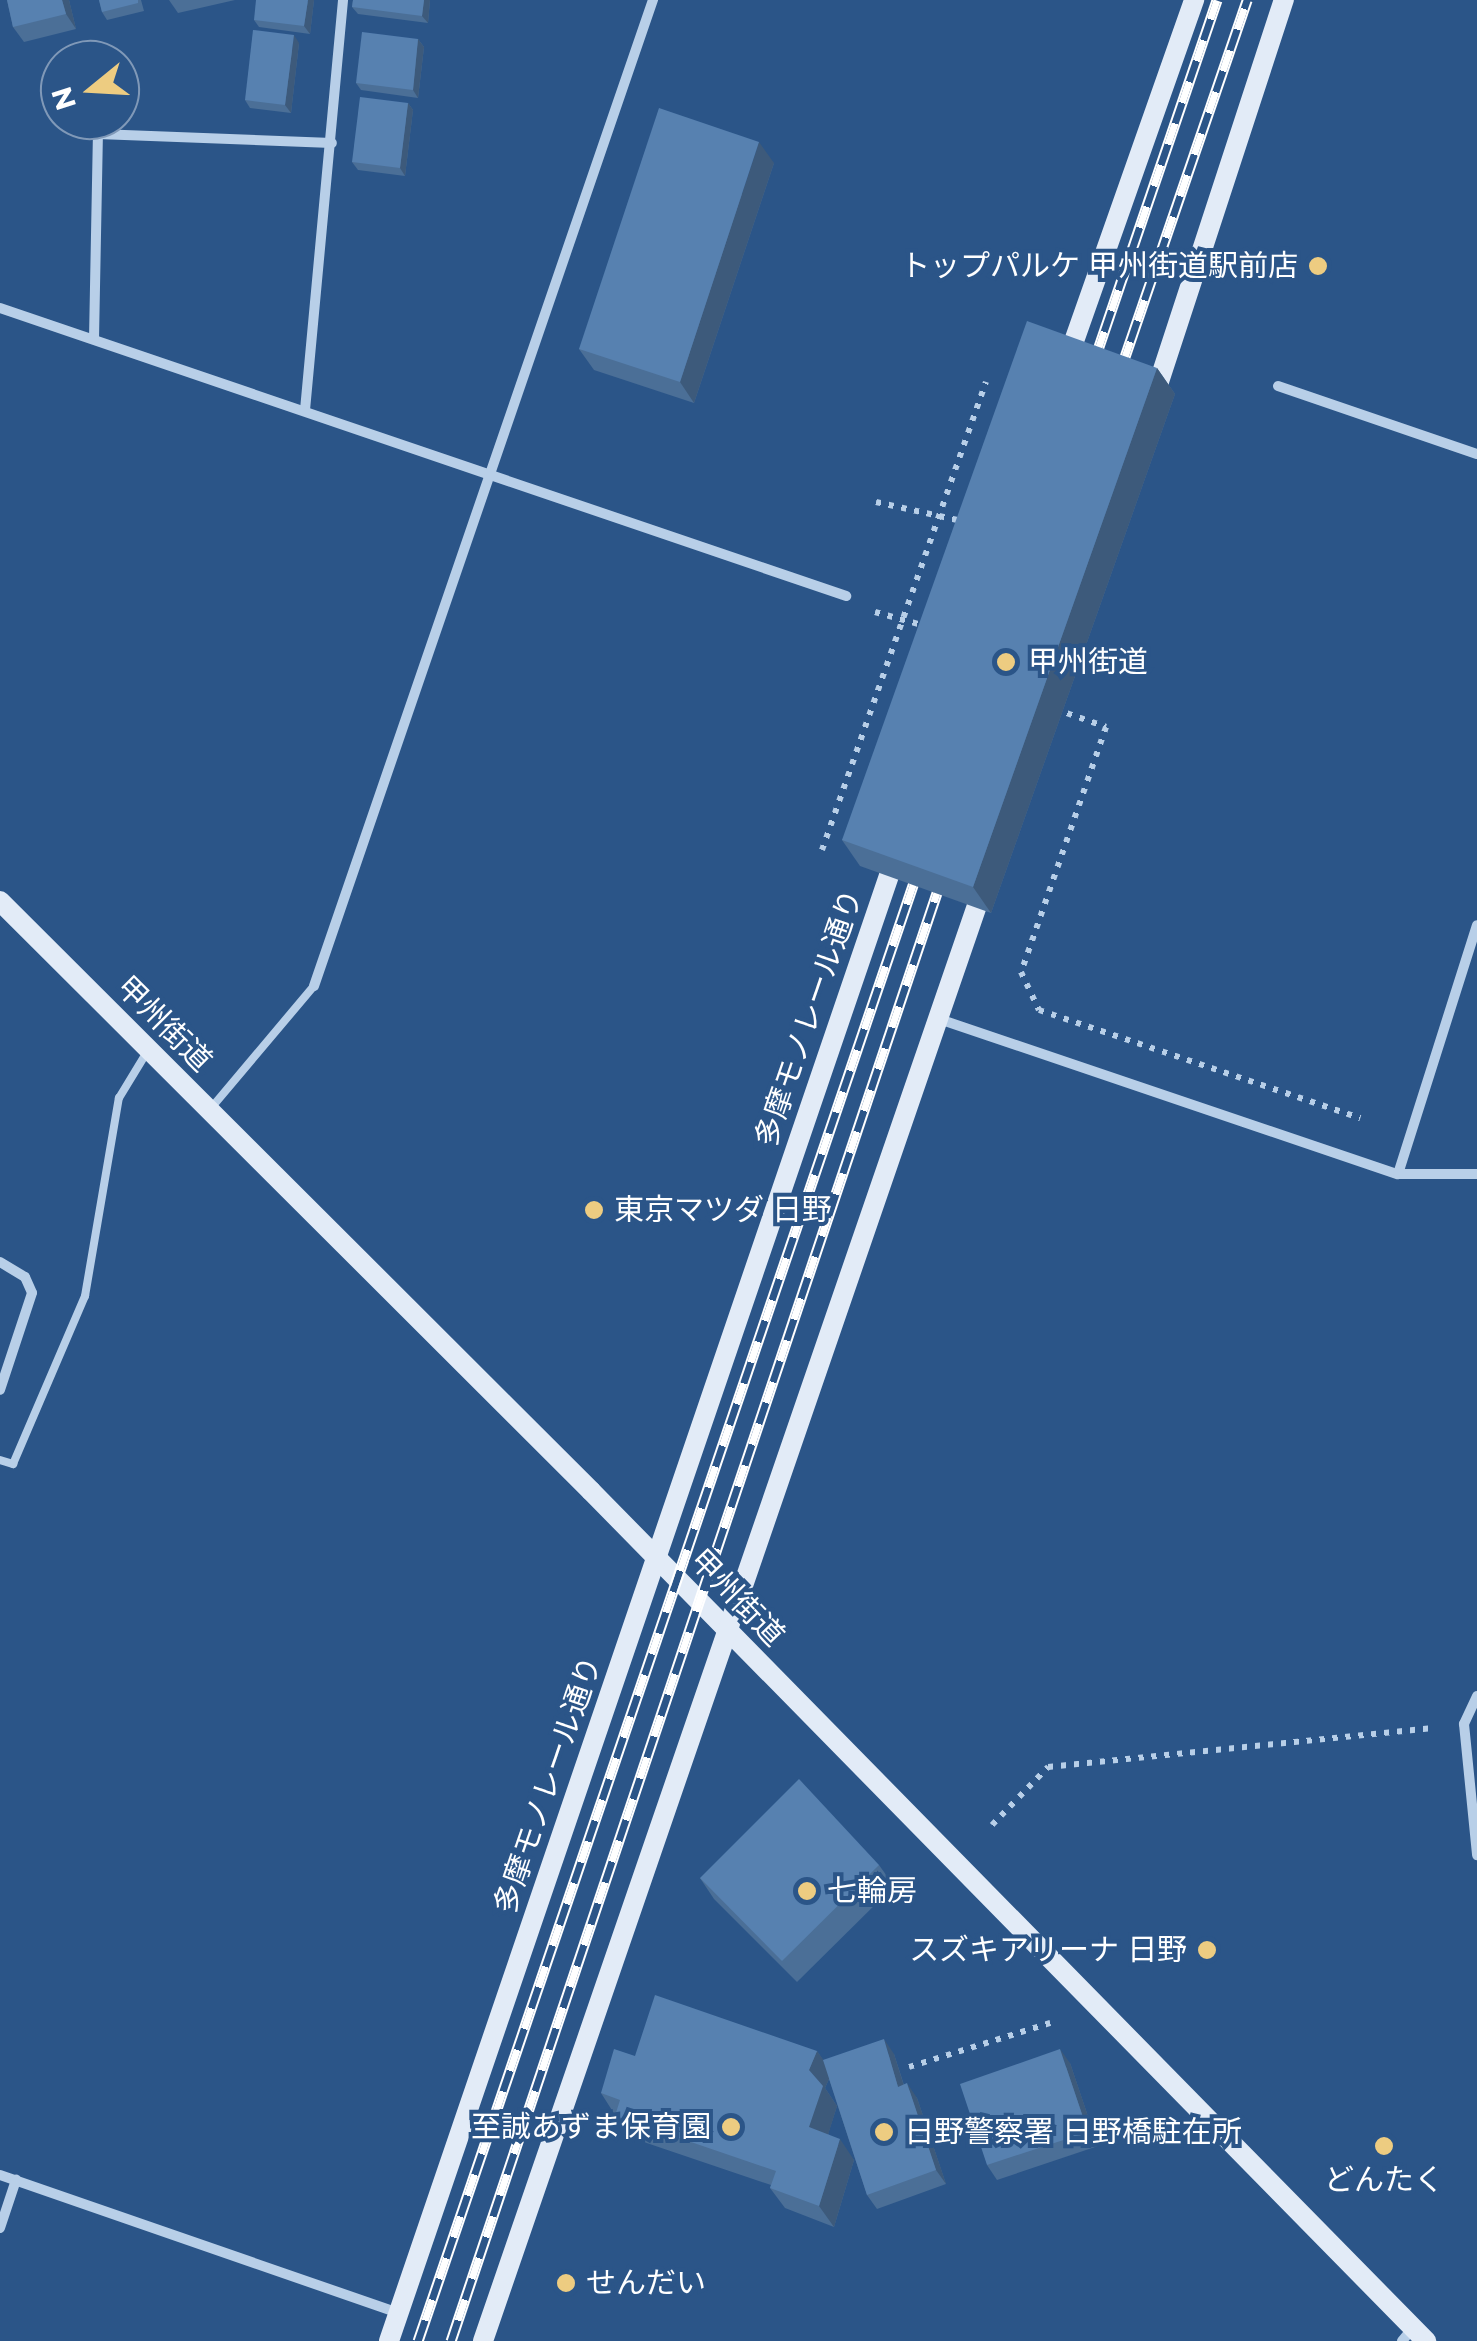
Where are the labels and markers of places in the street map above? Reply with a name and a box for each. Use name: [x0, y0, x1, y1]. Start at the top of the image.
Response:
place label: トップパルケ 甲州街道駅前店: [900, 248, 1298, 284]
marker: トップパルケ 甲州街道駅前店: [1307, 255, 1329, 277]
place label: 甲州街道: [1028, 644, 1148, 680]
marker: 甲州街道: [993, 649, 1019, 675]
place label: 東京マツダ 日野: [614, 1192, 832, 1228]
marker: 東京マツダ 日野: [583, 1199, 605, 1221]
place label: 七輪房: [827, 1873, 917, 1909]
marker: 七輪房: [796, 1880, 818, 1902]
place label: スズキアリーナ 日野: [909, 1932, 1187, 1968]
marker: スズキアリーナ 日野: [1196, 1939, 1218, 1961]
place label: 至誠あずま保育園: [471, 2109, 711, 2145]
place label: 日野警察署 日野橋駐在所: [904, 2114, 1242, 2150]
marker: 至誠あずま保育園: [720, 2116, 742, 2138]
marker: 日野警察署 日野橋駐在所: [873, 2121, 895, 2143]
marker: どんたく: [1373, 2135, 1395, 2157]
place label: どんたく: [1324, 2162, 1444, 2198]
place label: せんだい: [586, 2265, 706, 2301]
marker: せんだい: [555, 2272, 577, 2294]

